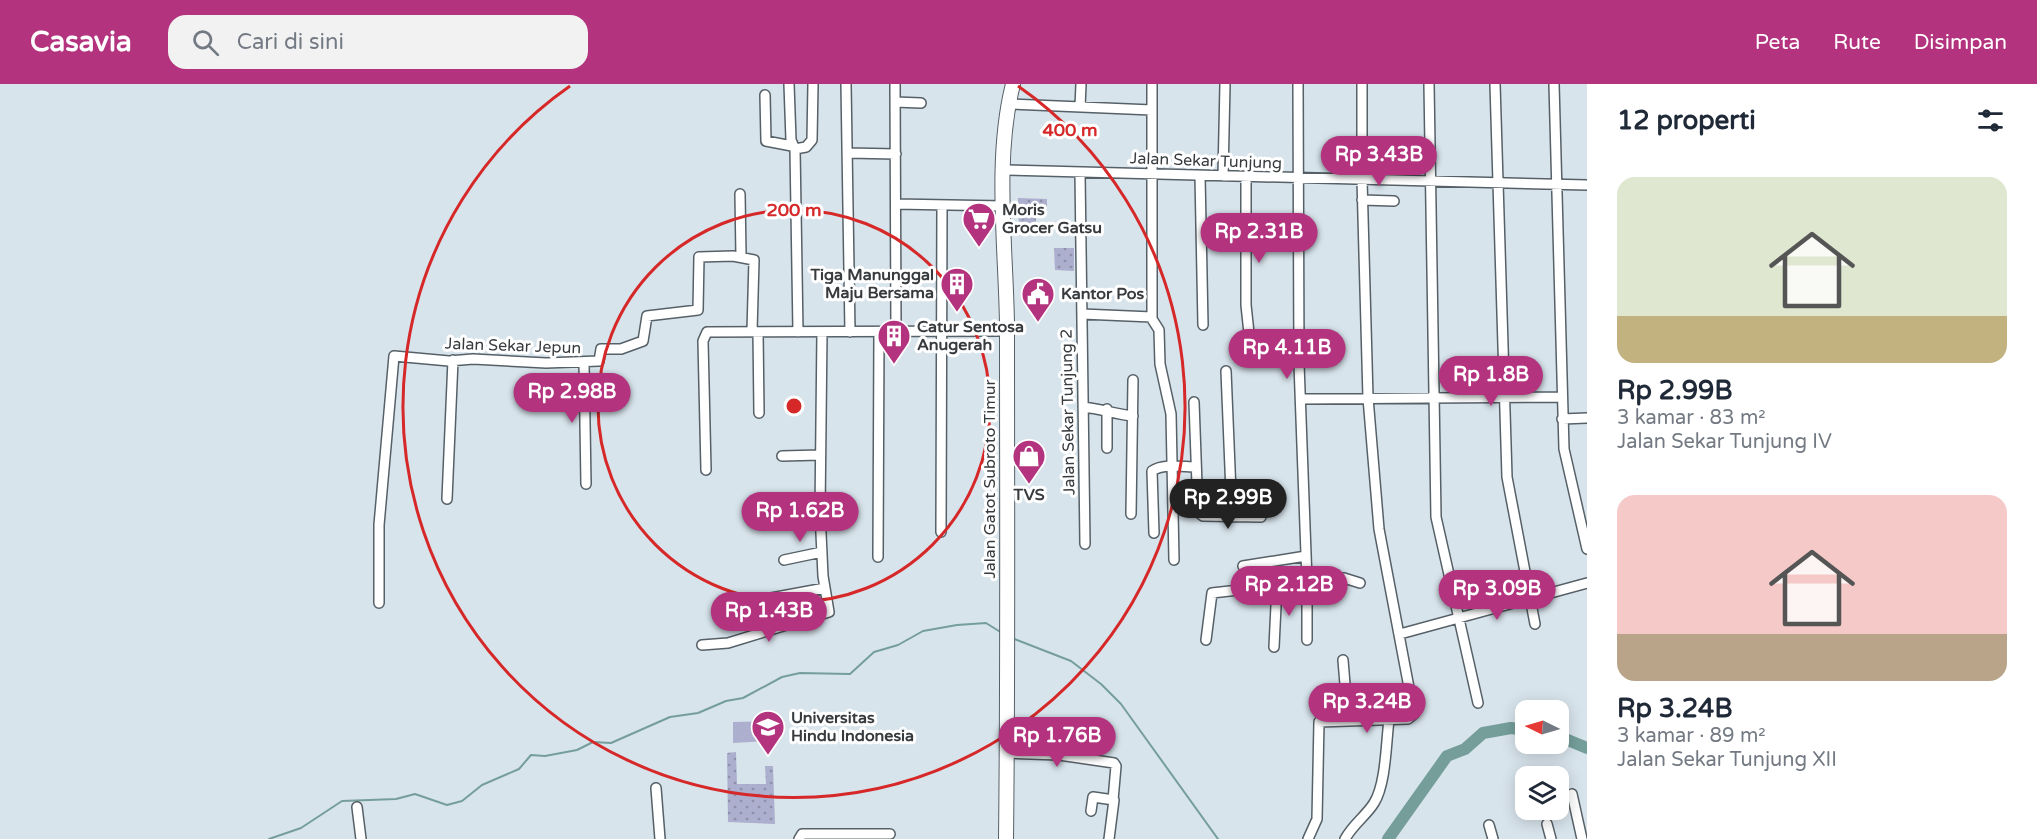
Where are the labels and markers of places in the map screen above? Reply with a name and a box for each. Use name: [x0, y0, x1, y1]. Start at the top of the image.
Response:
pin: Rp 3.43B: [1317, 136, 1441, 187]
place label: Moris Grocer Gatsu: [1002, 200, 1102, 238]
supermarket icon: Moris Grocer Gatsu: [961, 201, 997, 248]
pin: Rp 2.31B: [1197, 213, 1321, 264]
place label: Tiga Manunggal Maju Bersama: [809, 265, 934, 303]
building icon: Tiga Manunggal Maju Bersama: [939, 266, 975, 313]
public building icon: Kantor Pos: [1020, 276, 1056, 323]
place label: Kantor Pos: [1061, 284, 1145, 304]
place label: Catur Sentosa Anugerah: [917, 317, 1024, 355]
building icon: Catur Sentosa Anugerah: [876, 318, 912, 365]
pin: Rp 4.11B: [1225, 329, 1349, 380]
pin: Rp 1.8B: [1436, 356, 1546, 407]
pin: Rp 2.98B: [510, 373, 634, 424]
centre of rings: [784, 396, 804, 416]
shop icon: TVS: [1011, 438, 1047, 485]
pin: Rp 2.99B: [1166, 479, 1290, 530]
place label: TVS: [1012, 485, 1045, 505]
pin: Rp 1.62B: [738, 492, 862, 543]
pin: Rp 2.12B: [1227, 566, 1351, 617]
pin: Rp 3.09B: [1435, 570, 1559, 621]
pin: Rp 1.43B: [707, 592, 831, 643]
pin: Rp 3.24B: [1305, 683, 1429, 734]
place label: Universitas Hindu Indonesia: [791, 708, 914, 746]
school or university icon: Universitas Hindu Indonesia: [750, 709, 786, 756]
pin: Rp 1.76B: [995, 717, 1119, 768]

